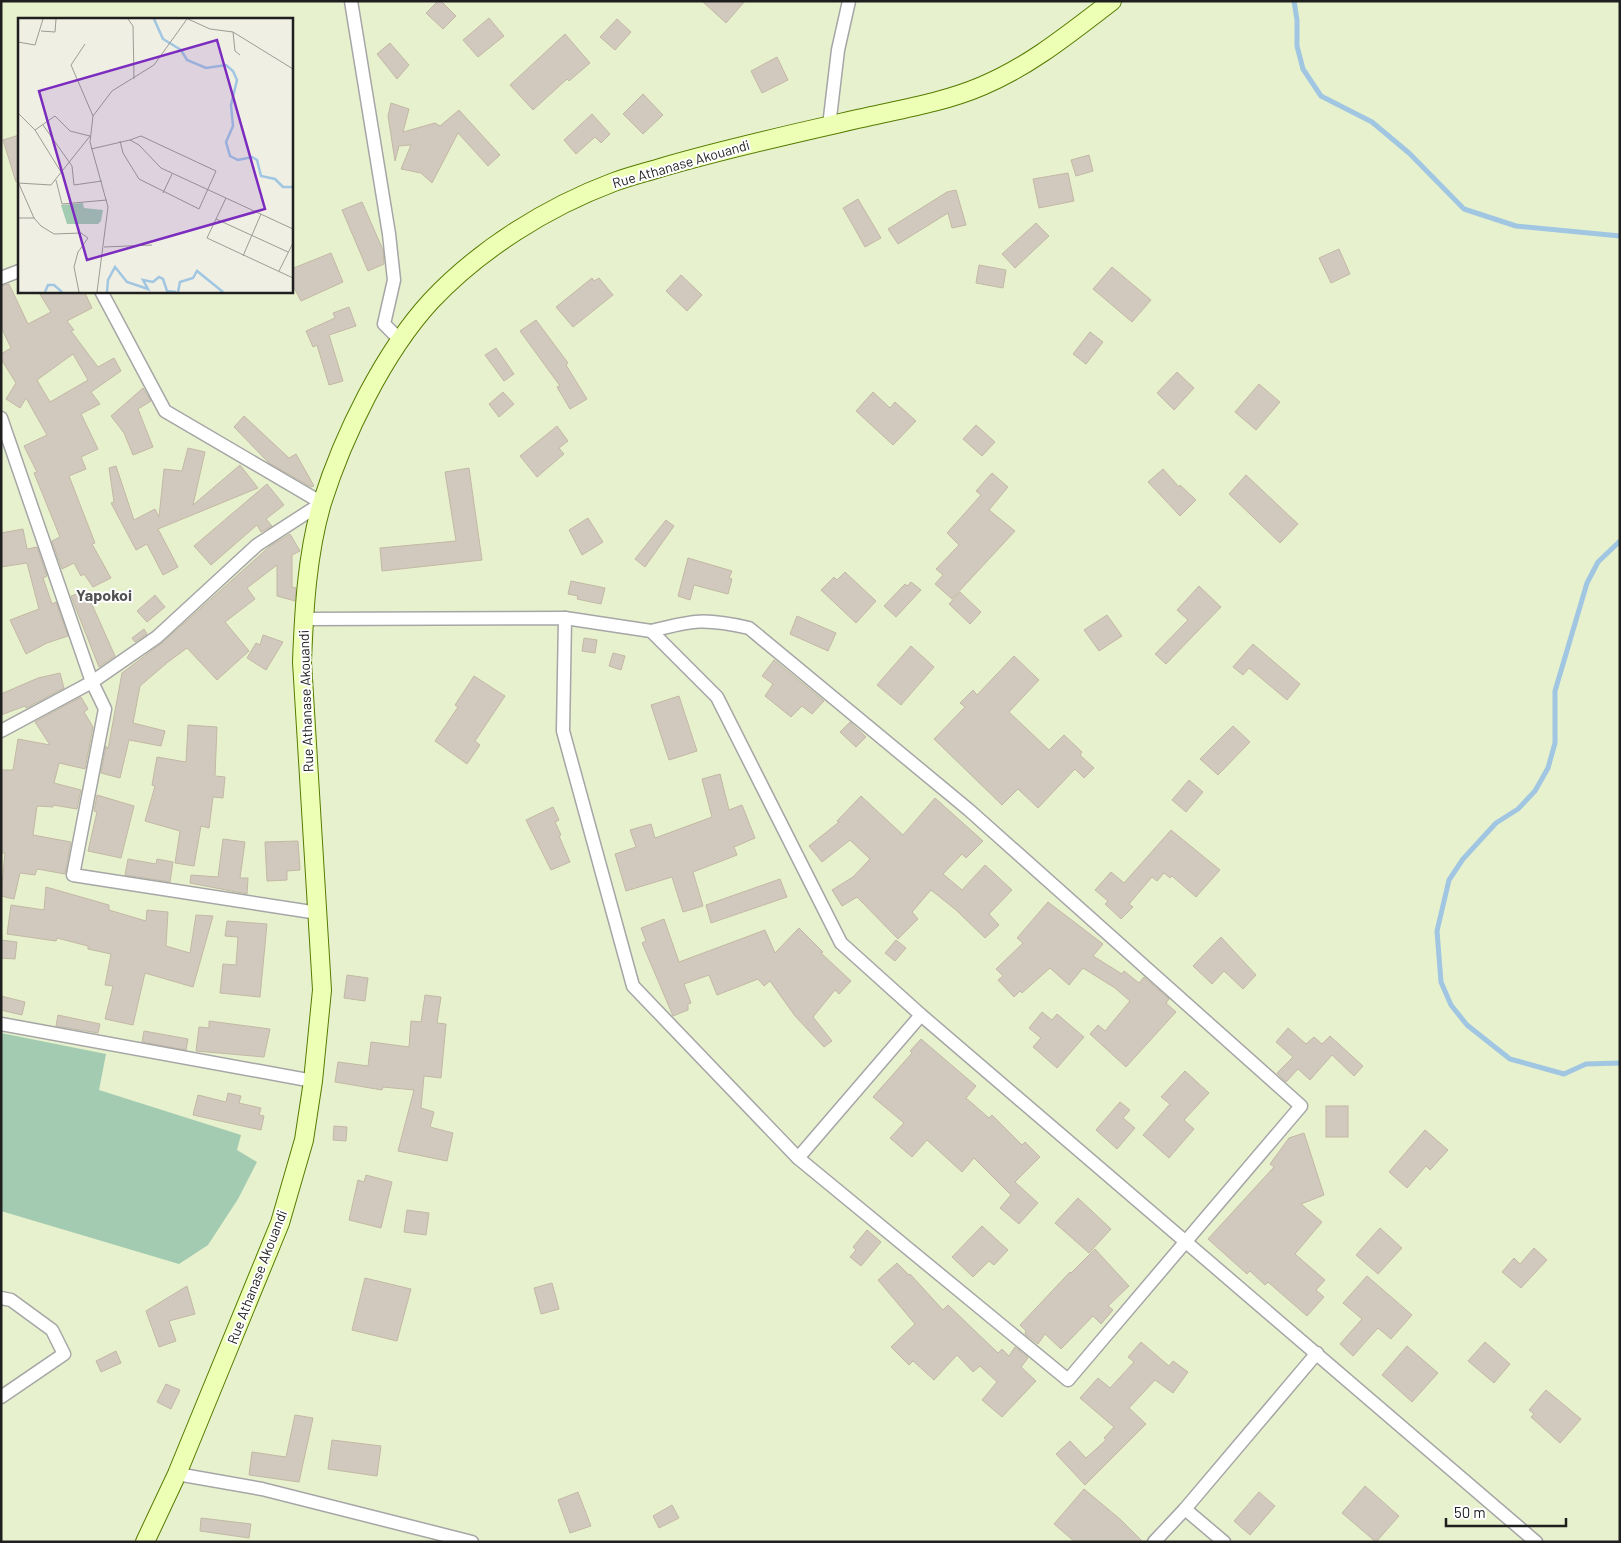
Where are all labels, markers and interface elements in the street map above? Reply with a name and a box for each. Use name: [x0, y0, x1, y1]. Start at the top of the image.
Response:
inset map: [18, 18, 292, 292]
street label: Rue Athanase Akouandi: [610, 136, 752, 191]
district label: Yapokoi: [76, 585, 132, 604]
street label: Rue Athanase Akouandi: [295, 630, 316, 772]
street label: Rue Athanase Akouandi: [223, 1207, 290, 1346]
scale bar: [1446, 1496, 1566, 1528]
text: 50 m: [1454, 1503, 1486, 1521]

